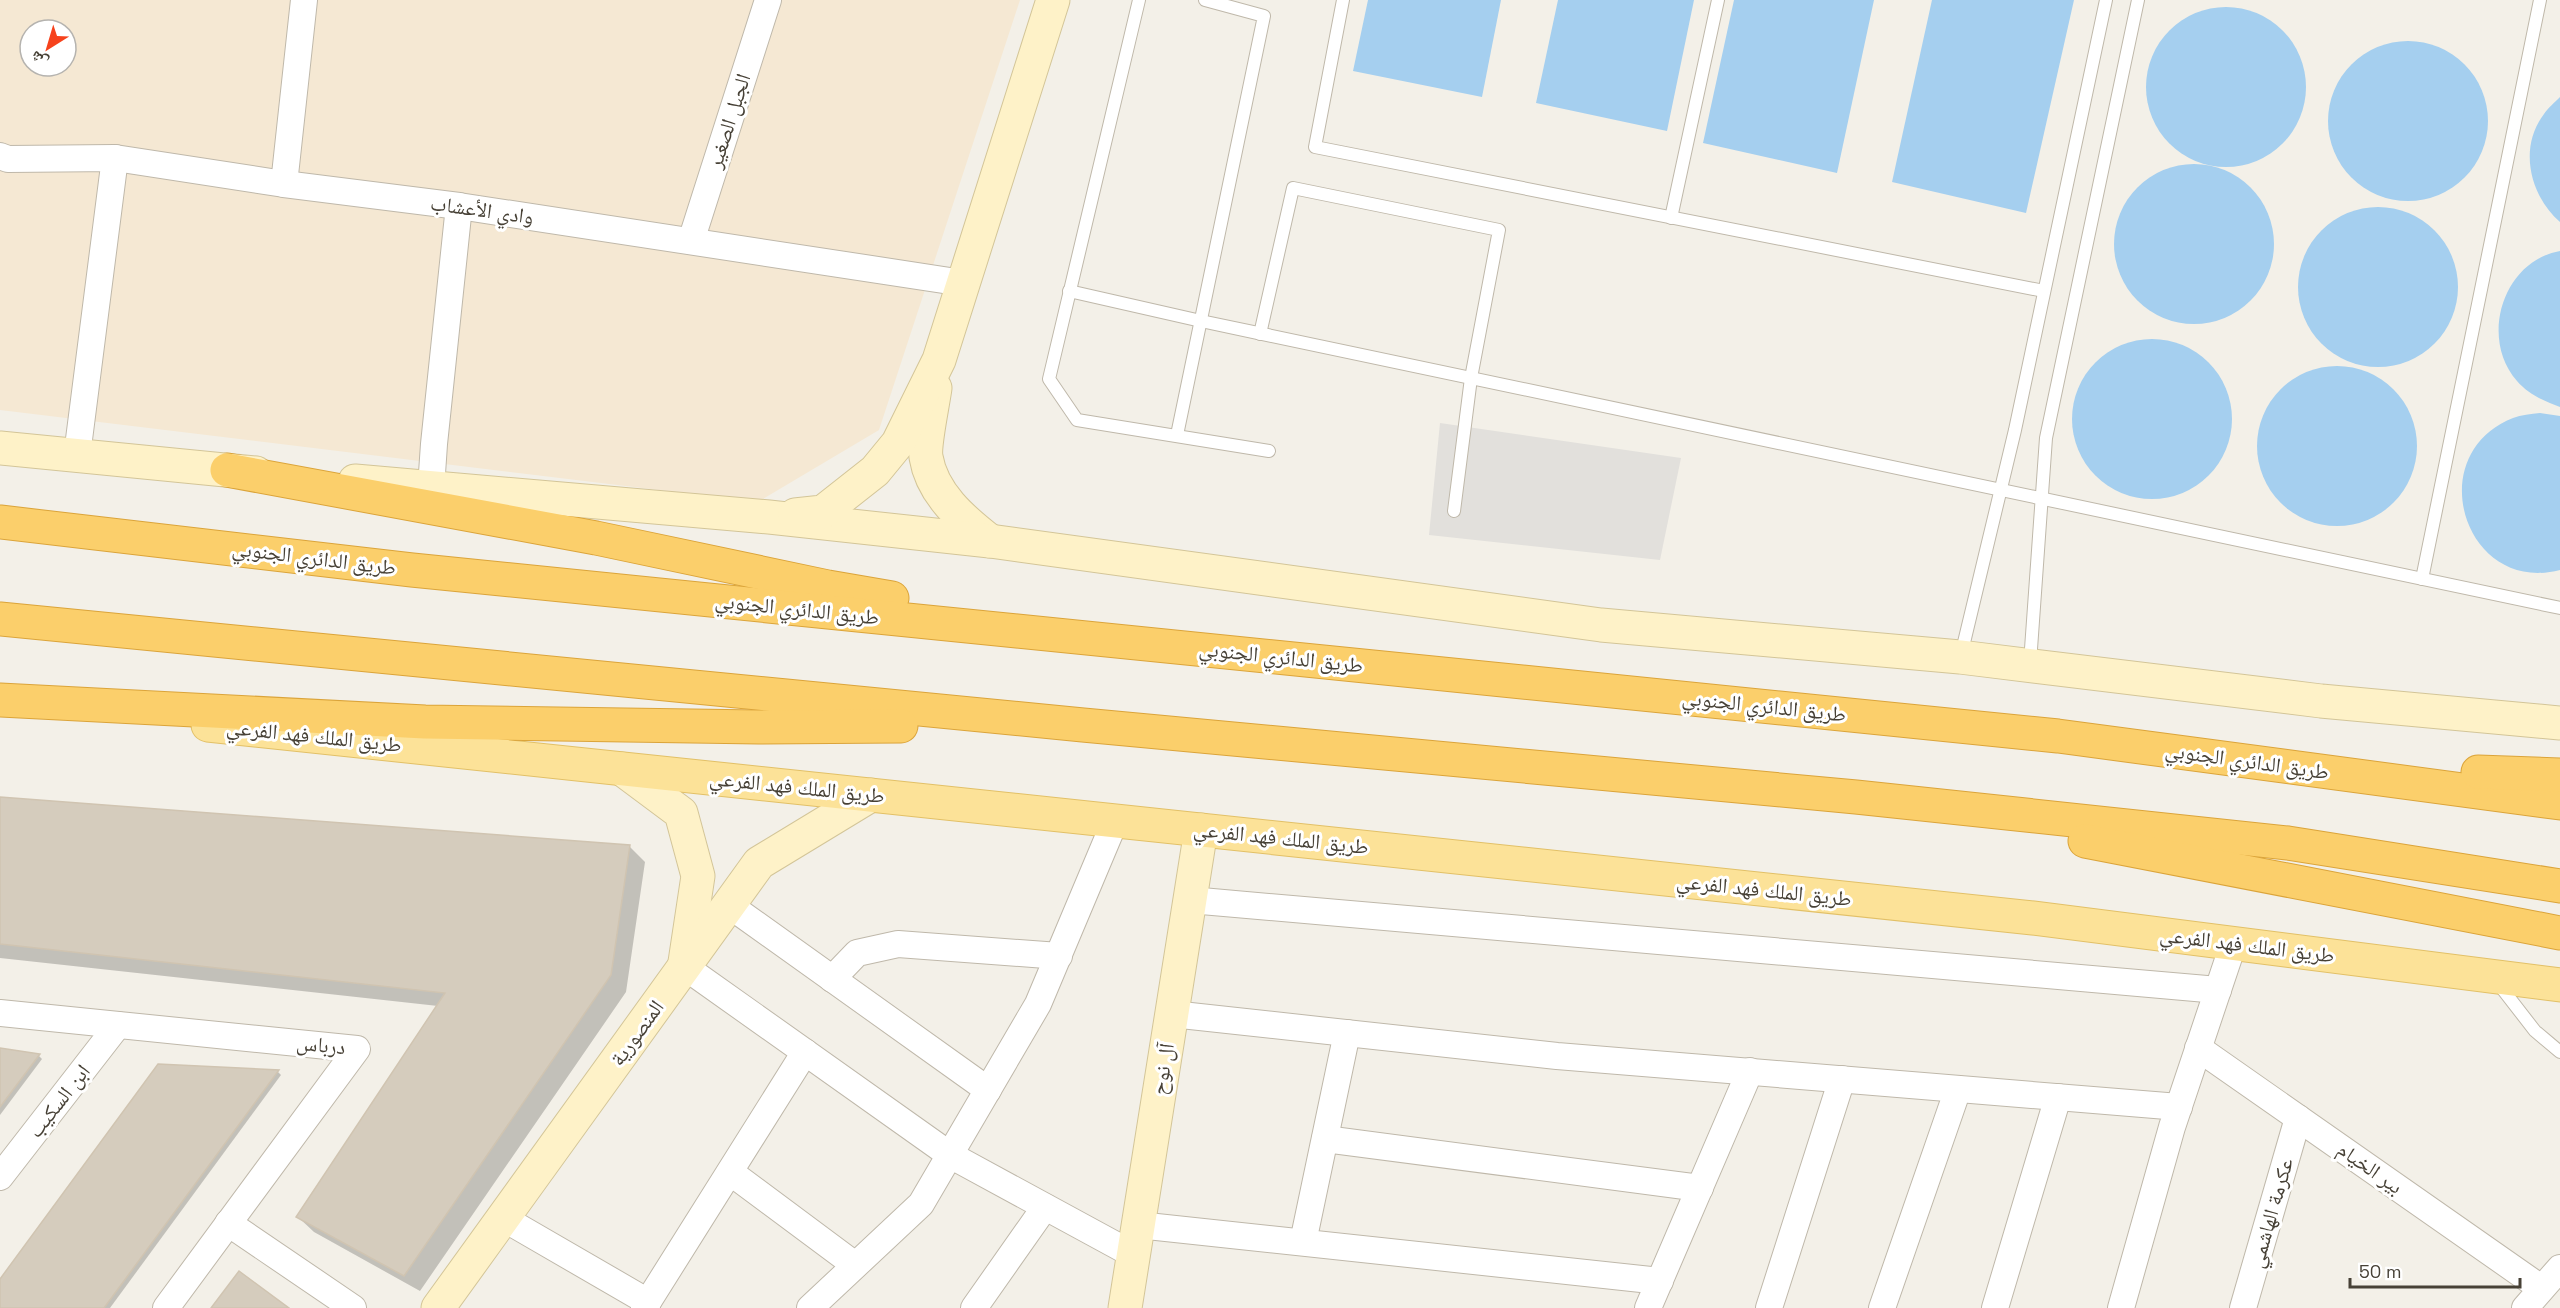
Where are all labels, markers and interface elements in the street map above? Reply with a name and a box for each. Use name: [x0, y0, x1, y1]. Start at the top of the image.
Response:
north arrow: [18, 18, 78, 78]
text: ش: [26, 46, 52, 73]
street label: الجبل الصغير: [700, 70, 756, 173]
street label: وادي الأعشاب: [428, 189, 535, 233]
street label: طريق الدائري الجنوبي: [230, 534, 398, 584]
street label: طريق الدائري الجنوبي: [713, 586, 881, 634]
street label: طريق الدائري الجنوبي: [1197, 634, 1365, 682]
street label: طريق الدائري الجنوبي: [1680, 683, 1848, 731]
street label: طريق الملك فهد الفرعي: [225, 713, 403, 761]
street label: طريق الدائري الجنوبي: [2163, 736, 2331, 789]
street label: طريق الملك فهد الفرعي: [708, 764, 886, 812]
street label: طريق الملك فهد الفرعي: [1192, 815, 1370, 863]
street label: طريق الملك فهد الفرعي: [1675, 867, 1853, 915]
street label: طريق الملك فهد الفرعي: [2158, 920, 2336, 972]
street label: المنصورية: [604, 994, 670, 1071]
street label: درباس: [295, 1029, 347, 1060]
street label: آل نوح: [1145, 1041, 1180, 1097]
street label: ابن السكيب: [21, 1058, 96, 1143]
street label: بير الخيام: [2332, 1135, 2408, 1201]
street label: عكرمة الهاشمي: [2242, 1155, 2302, 1272]
scale bar: [2350, 1251, 2520, 1289]
text: 50 m: [2359, 1260, 2401, 1283]

